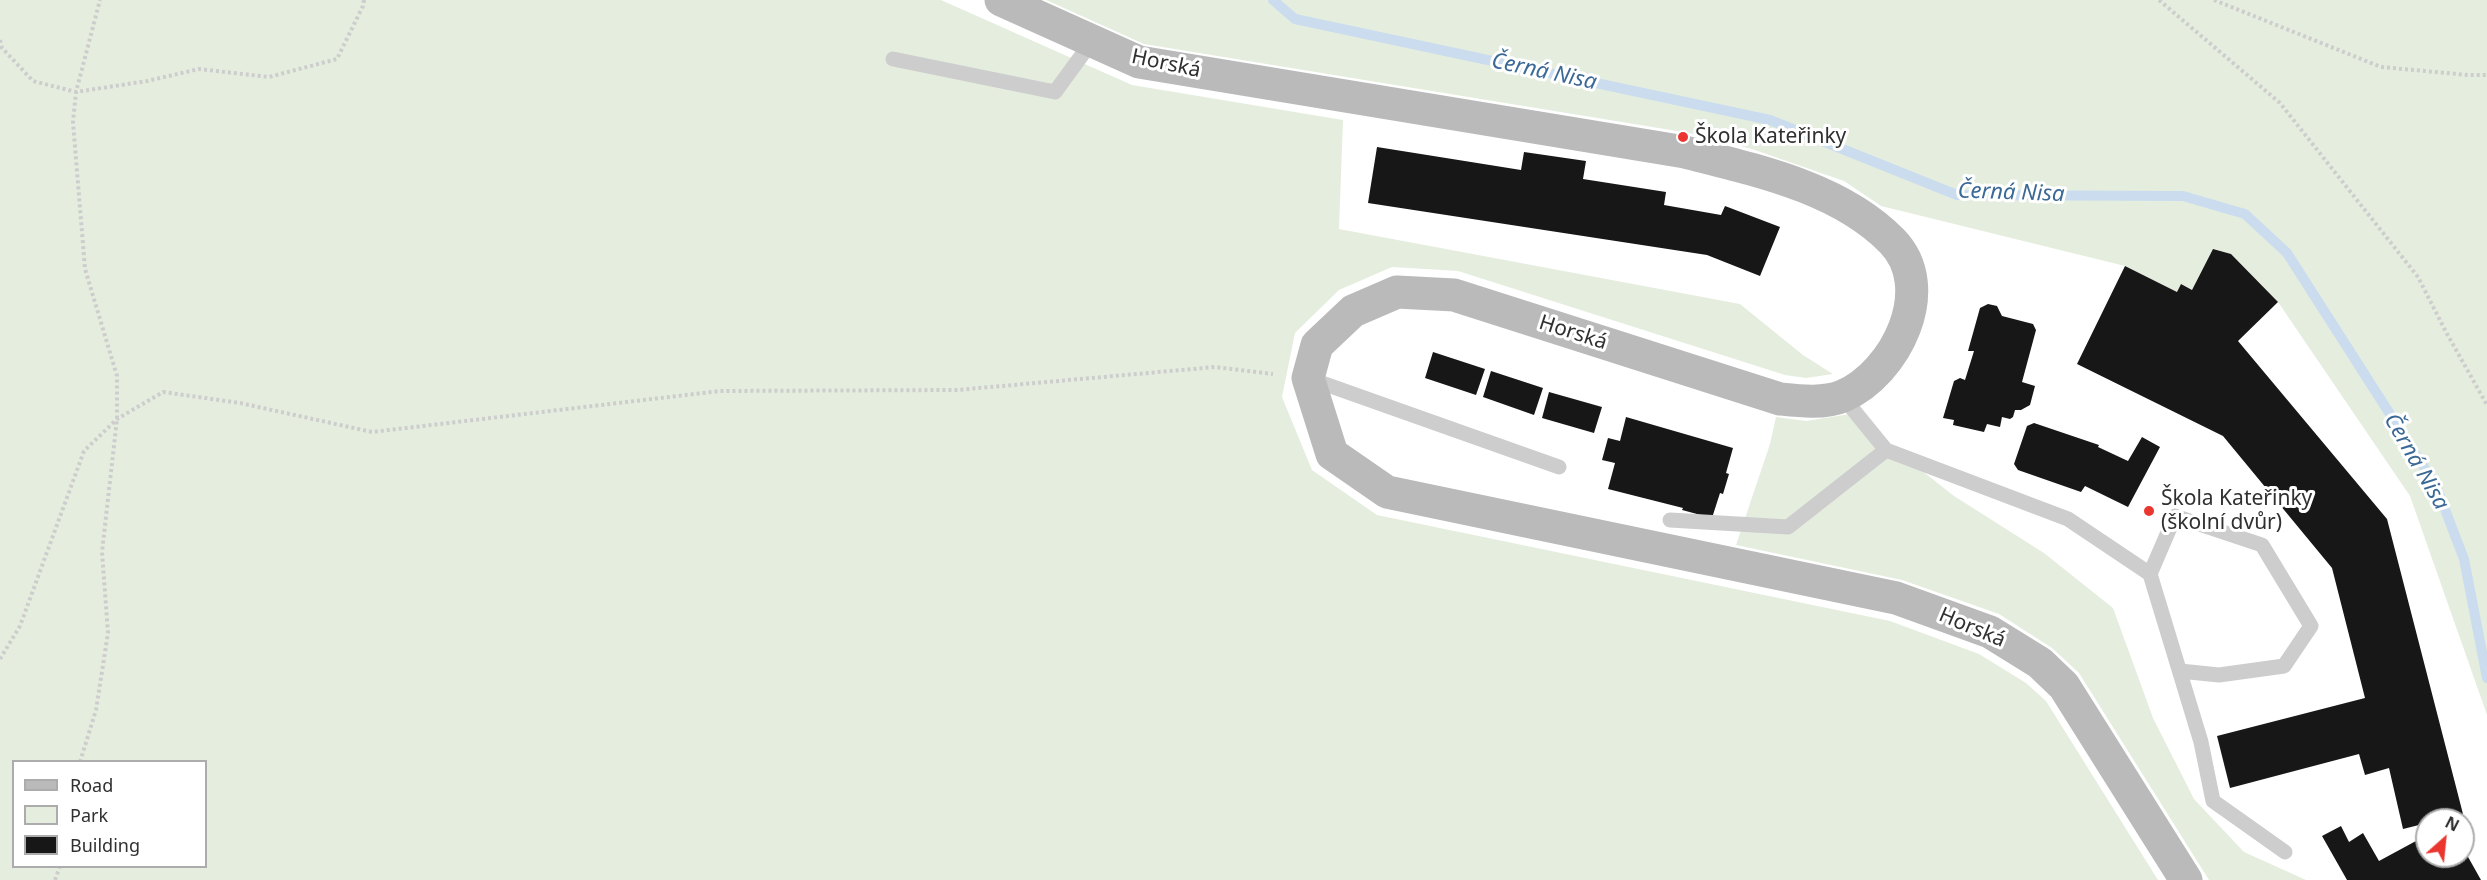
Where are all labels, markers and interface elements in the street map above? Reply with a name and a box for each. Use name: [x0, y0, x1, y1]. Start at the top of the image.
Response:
street label: Horská: [1129, 44, 1203, 84]
water label: Černá Nisa: [1489, 48, 1599, 96]
place label: Škola Kateřinky: [1695, 124, 1846, 150]
marker: Škola Kateřinky: [1676, 130, 1690, 144]
water label: Černá Nisa: [1957, 178, 2065, 208]
street label: Horská: [1536, 310, 1610, 356]
water label: Černá Nisa: [2378, 409, 2454, 515]
place label: Škola Kateřinky (školní dvůr): [2161, 486, 2312, 536]
marker: Škola Kateřinky (školní dvůr): [2142, 504, 2156, 518]
street label: Horská: [1935, 603, 2009, 653]
legend: [12, 760, 207, 868]
text: Road: [70, 773, 113, 797]
text: Park: [70, 803, 108, 827]
north arrow: [2415, 808, 2475, 868]
text: N: [2441, 811, 2463, 836]
text: Building: [70, 833, 140, 857]

